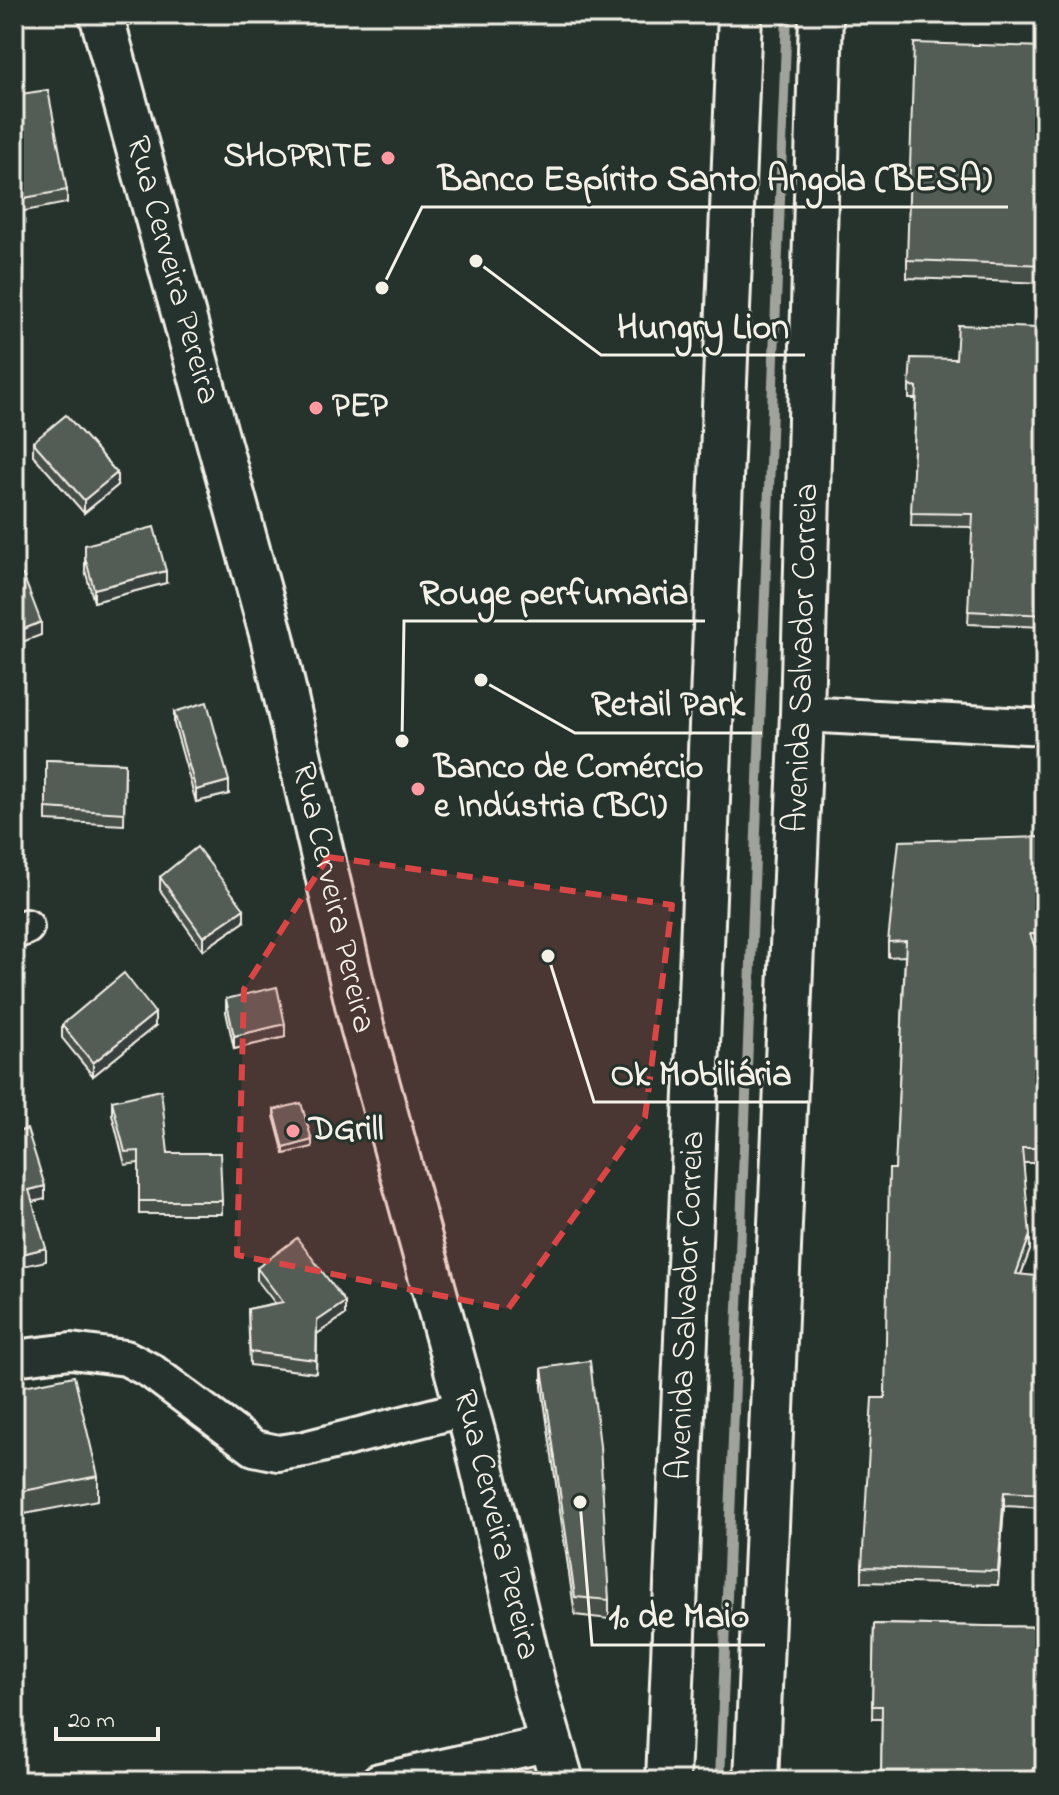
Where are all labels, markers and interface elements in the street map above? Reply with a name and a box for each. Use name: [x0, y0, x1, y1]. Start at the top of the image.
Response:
street label: Rua Cerveira Pereira: [111, 131, 232, 410]
place label: SHOPRITE: [224, 133, 372, 183]
callout: Banco Espírito Santo Angola (BESA): [422, 147, 1008, 207]
marker: SHOPRITE: [379, 149, 397, 167]
text: Banco Espírito Santo Angola (BESA): [436, 155, 993, 209]
callout: Hungry Lion: [601, 295, 805, 355]
text: Hungry Lion: [617, 303, 789, 357]
place label: PEP: [332, 383, 388, 433]
marker: PEP: [307, 399, 325, 417]
street label: Avenida Salvador Correia: [772, 483, 833, 834]
callout: Rouge perfumaria: [404, 561, 705, 621]
text: Rouge perfumaria: [420, 569, 688, 623]
callout: Retail Park: [575, 673, 762, 733]
text: Retail Park: [591, 680, 746, 733]
place label: Banco de Comércio e Indústria (BCI): [432, 744, 704, 833]
street label: Rua Cerveira Pereira: [277, 758, 388, 1038]
marker: Banco de Comércio e Indústria (BCI): [409, 780, 427, 798]
callout: Ok Mobiliária: [594, 1042, 808, 1102]
text: Ok Mobiliária: [610, 1050, 792, 1103]
place label: DGrill: [307, 1106, 383, 1156]
marker: DGrill: [284, 1122, 302, 1140]
street label: Avenida Salvador Correia: [655, 1130, 719, 1481]
street label: Rua Cerveira Pereira: [438, 1385, 552, 1665]
callout: 1º de Maio: [592, 1585, 765, 1645]
text: 1º de Maio: [608, 1592, 750, 1645]
scale bar: [56, 1691, 158, 1741]
text: 20 m: [68, 1704, 115, 1739]

